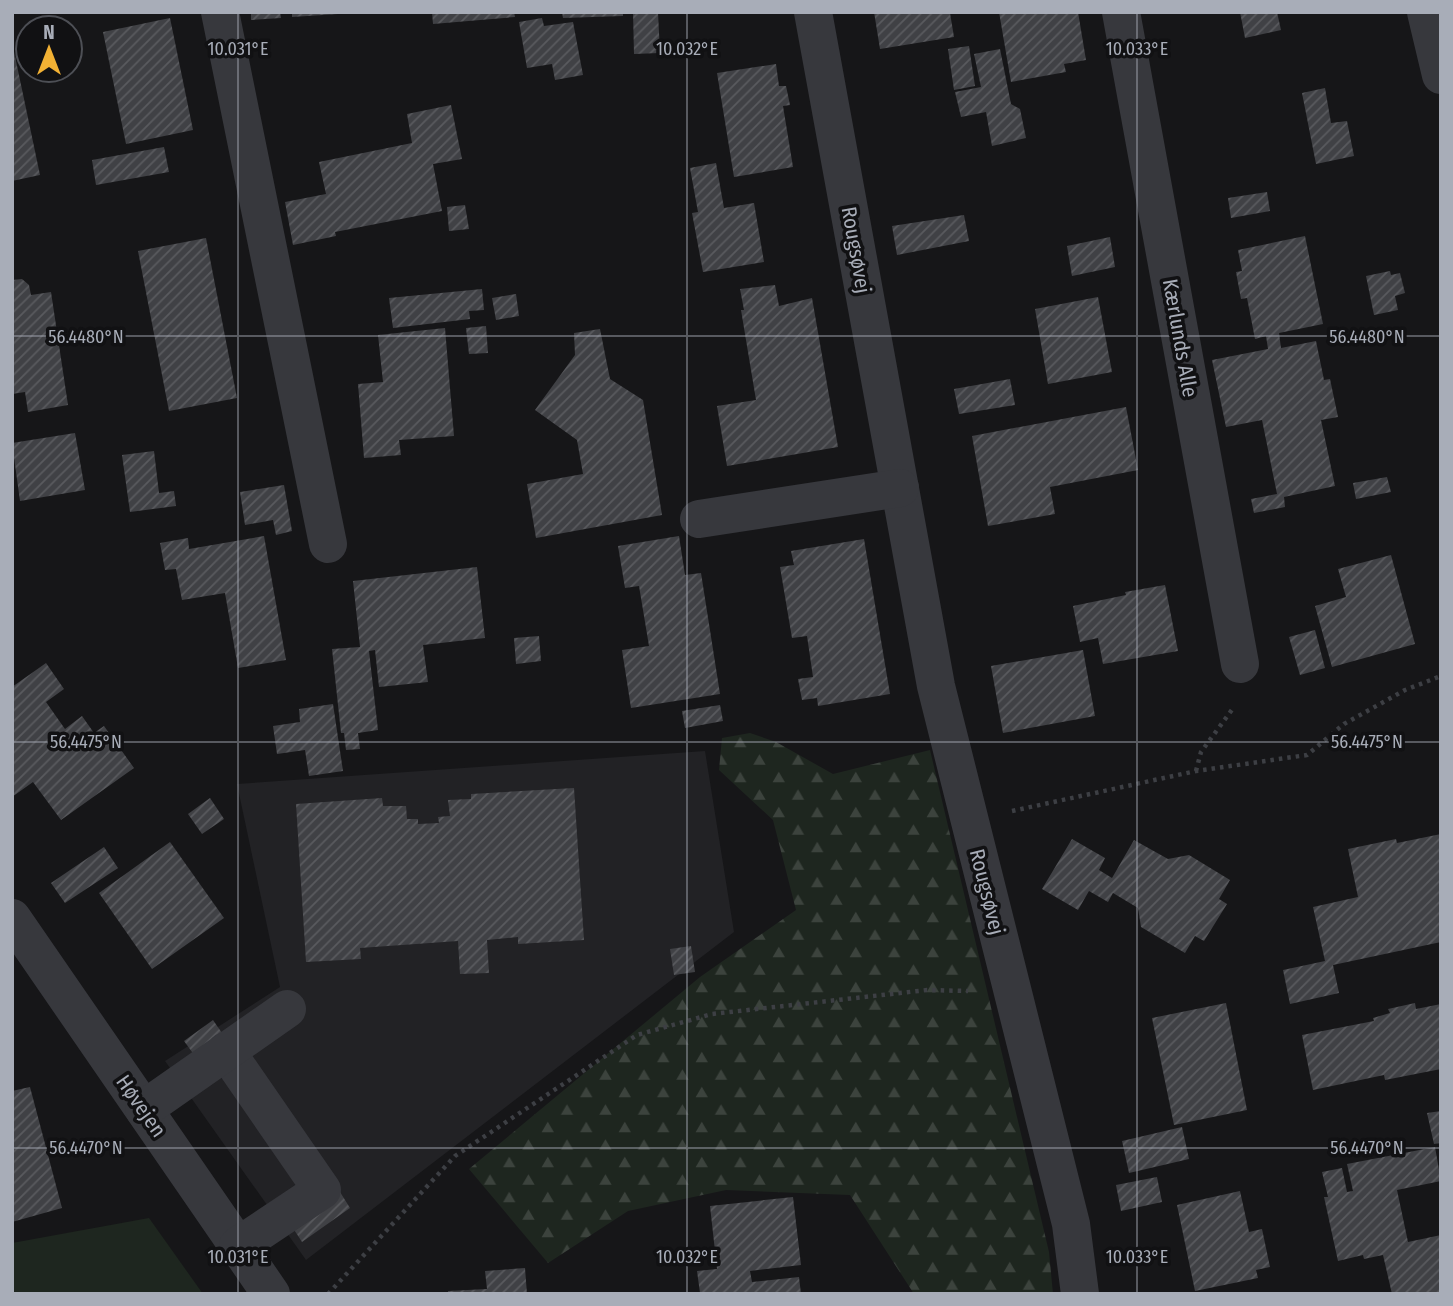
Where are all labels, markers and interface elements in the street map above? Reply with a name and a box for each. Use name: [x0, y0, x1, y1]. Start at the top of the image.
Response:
north arrow: [14, 14, 84, 84]
text: N: [43, 21, 55, 44]
text: 10.031°E: [208, 38, 268, 60]
text: 10.032°E: [656, 38, 718, 60]
text: 10.033°E: [1106, 38, 1168, 60]
street label: Rougsøvej: [836, 205, 876, 295]
street label: Kærlunds Alle: [1157, 277, 1203, 399]
text: 56.4480°N: [48, 326, 124, 348]
text: 56.4480°N: [1329, 326, 1405, 348]
text: 56.4475°N: [50, 731, 122, 753]
text: 56.4475°N: [1331, 731, 1403, 753]
street label: Rougsøvej: [964, 846, 1010, 938]
street label: Høvejen: [110, 1070, 172, 1142]
text: 56.4470°N: [49, 1137, 123, 1159]
text: 56.4470°N: [1330, 1137, 1404, 1159]
text: 10.031°E: [208, 1246, 268, 1268]
text: 10.032°E: [656, 1246, 718, 1268]
text: 10.033°E: [1106, 1246, 1168, 1268]

